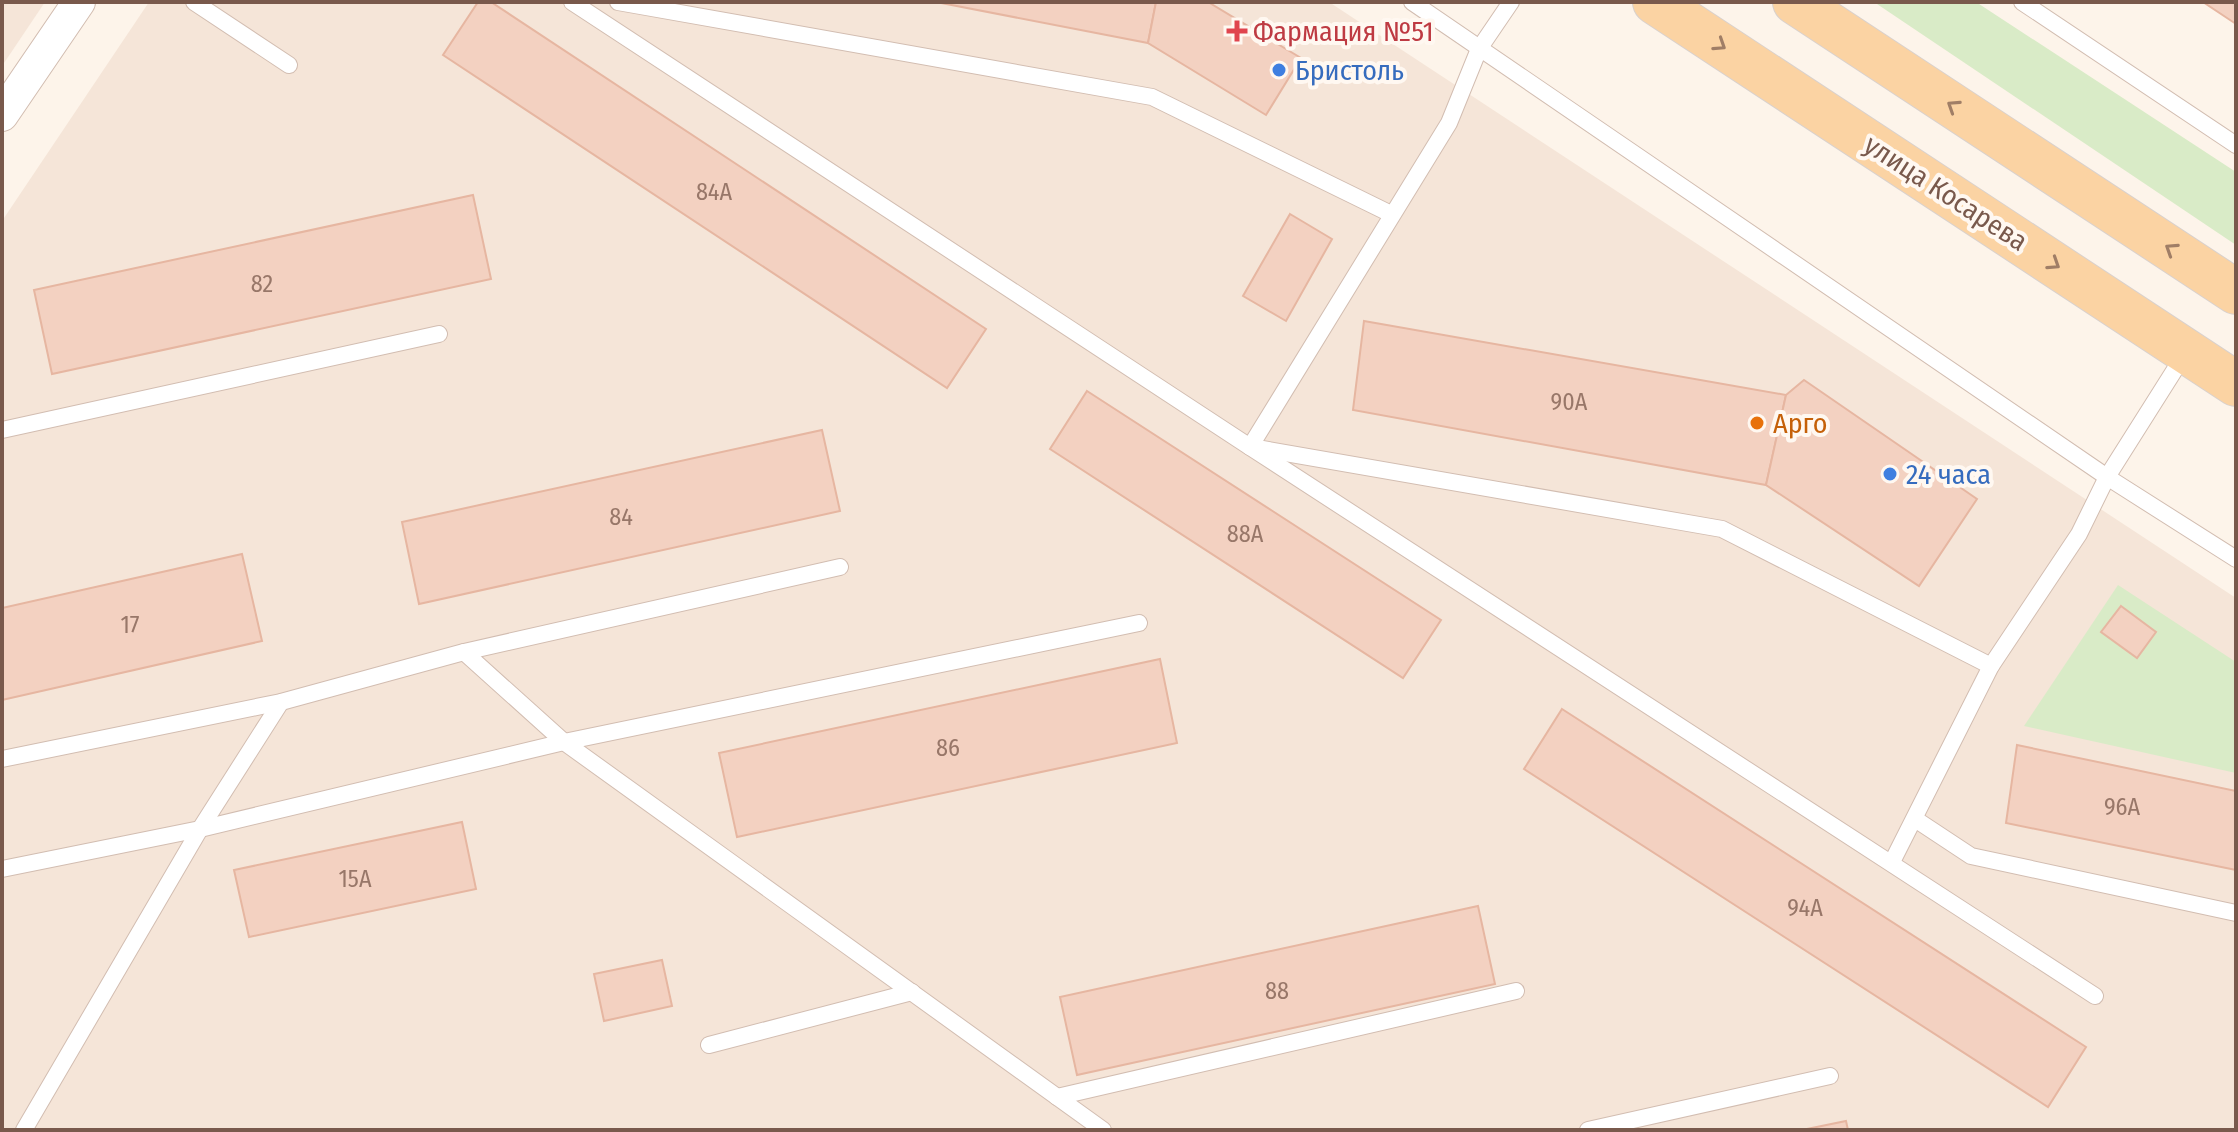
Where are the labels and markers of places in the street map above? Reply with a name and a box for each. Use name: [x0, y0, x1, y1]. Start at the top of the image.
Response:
place label: Фармация №51: [1253, 15, 1434, 48]
marker: Фармация №51: [1228, 22, 1246, 40]
place label: Бристоль: [1295, 54, 1404, 87]
marker: Бристоль: [1270, 61, 1288, 79]
place label: Арго: [1773, 407, 1828, 440]
marker: Арго: [1748, 414, 1766, 432]
place label: 24 часа: [1906, 458, 1991, 491]
marker: 24 часа: [1881, 465, 1899, 483]

